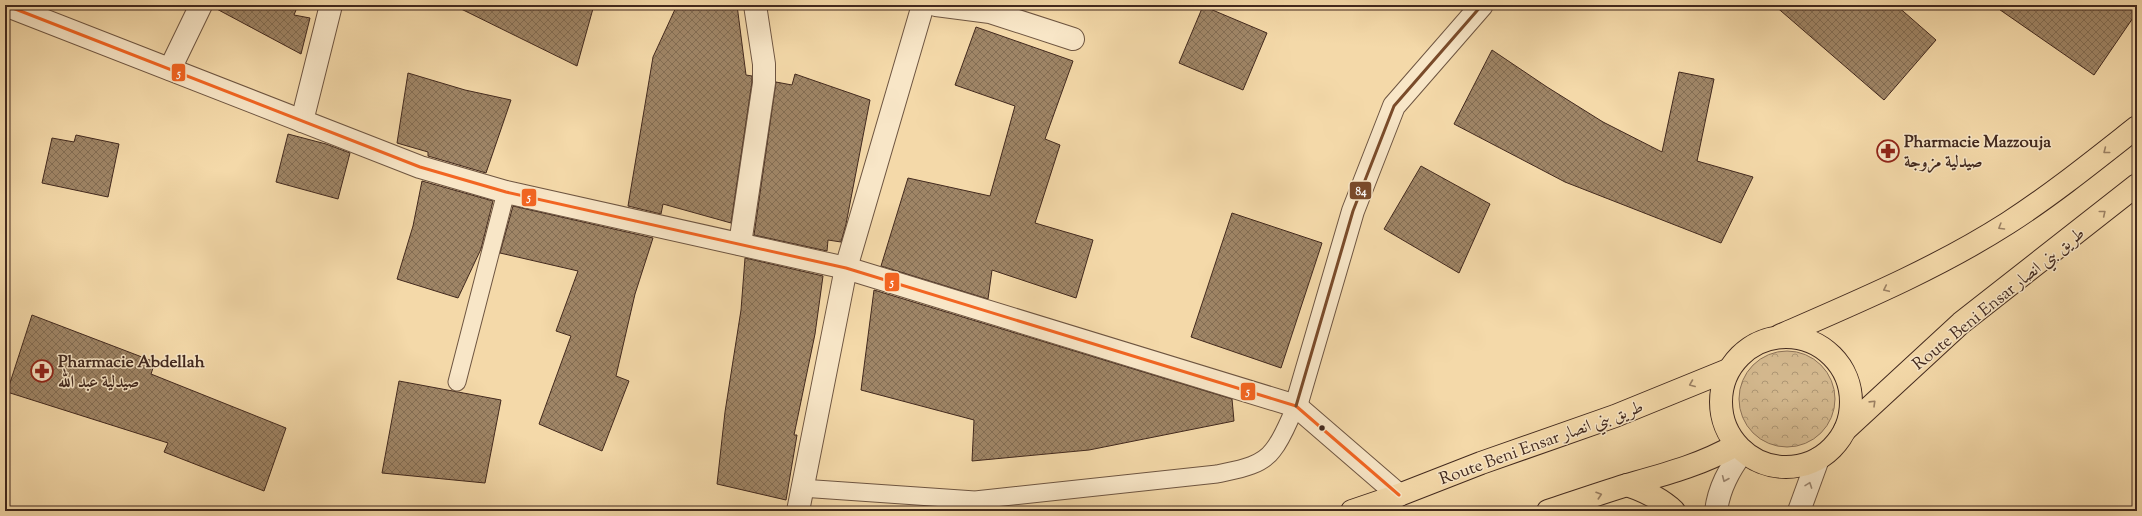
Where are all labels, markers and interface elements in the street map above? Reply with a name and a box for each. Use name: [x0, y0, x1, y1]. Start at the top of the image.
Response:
line badge: 5: [171, 63, 186, 82]
text: 5: [176, 66, 181, 82]
place label: Pharmacie Mazzouja صيدلية مزوجة: [1904, 131, 2051, 175]
pharmacy icon: Pharmacie Mazzouja صيدلية مزوجة: [1875, 138, 1901, 164]
one-way arrow: [2104, 147, 2111, 154]
line badge: 84: [1349, 181, 1372, 200]
text: 84: [1356, 184, 1367, 200]
line badge: 5: [521, 188, 537, 207]
text: 5: [526, 190, 531, 206]
one-way arrow: [2098, 211, 2105, 218]
street label: Route Beni Ensar طريق بني انصار: [1908, 222, 2091, 377]
one-way arrow: [1998, 222, 2005, 229]
line badge: 5: [884, 272, 900, 292]
text: 5: [889, 275, 894, 291]
one-way arrow: [1883, 284, 1891, 292]
place label: Pharmacie Abdellah صيدلية عبد الله: [58, 351, 205, 395]
pharmacy icon: Pharmacie Abdellah صيدلية عبد الله: [29, 358, 55, 384]
one-way arrow: [1689, 380, 1696, 388]
line badge: 5: [1240, 382, 1256, 401]
text: 5: [1245, 384, 1250, 400]
street label: Route Beni Ensar طريق بني انصار: [1436, 396, 1647, 493]
one-way arrow: [1868, 400, 1876, 408]
unlabelled marker: [1317, 423, 1327, 433]
one-way arrow: [1722, 475, 1730, 483]
one-way arrow: [1804, 482, 1812, 489]
one-way arrow: [1595, 491, 1602, 499]

